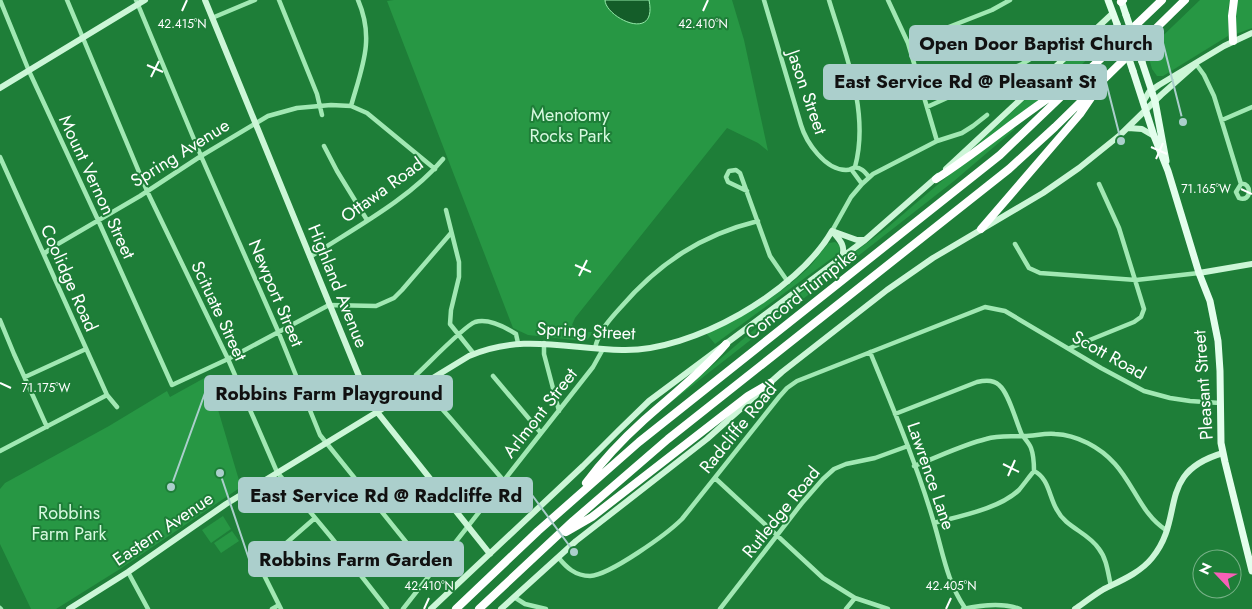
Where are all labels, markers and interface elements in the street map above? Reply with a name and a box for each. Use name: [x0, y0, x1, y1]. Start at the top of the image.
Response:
text: 42.415°N: [157, 15, 207, 33]
text: 42.410°N: [678, 15, 728, 33]
callout: Open Door Baptist Church: [910, 26, 1163, 60]
text: Open Door Baptist Church: [919, 30, 1153, 57]
street label: Jason Street: [780, 44, 834, 138]
callout: East Service Rd @ Pleasant St: [824, 65, 1106, 99]
text: East Service Rd @ Pleasant St: [834, 68, 1096, 95]
park label: Menotomy Rocks Park: [529, 102, 611, 149]
street label: Mount Vernon Street: [52, 111, 142, 264]
street label: Spring Avenue: [126, 112, 234, 194]
street label: Ottawa Road: [335, 151, 429, 229]
text: 71.165°W: [1181, 180, 1231, 198]
street label: Coolidge Road: [34, 220, 104, 336]
street label: Highland Avenue: [301, 220, 375, 352]
street label: Newport Street: [242, 235, 311, 351]
street label: Concord Turnpike: [740, 242, 862, 346]
street label: Scituate Street: [184, 257, 254, 366]
street label: Spring Street: [536, 315, 637, 347]
street label: Scott Road: [1067, 324, 1151, 386]
street label: Pleasant Street: [1186, 329, 1220, 441]
street label: Arlmont Street: [496, 362, 584, 464]
callout: Robbins Farm Playground: [205, 376, 452, 410]
street label: Radcliffe Road: [693, 377, 783, 479]
text: 71.175°W: [22, 379, 71, 397]
text: Robbins Farm Playground: [215, 380, 443, 407]
street label: Lawrence Lane: [900, 419, 962, 533]
street label: Rutledge Road: [736, 461, 826, 563]
callout: East Service Rd @ Radcliffe Rd: [239, 478, 532, 512]
text: East Service Rd @ Radcliffe Rd: [250, 482, 522, 509]
street label: Eastern Avenue: [107, 486, 219, 572]
park label: Robbins Farm Park: [32, 500, 106, 547]
callout: Robbins Farm Garden: [249, 542, 463, 576]
text: Robbins Farm Garden: [259, 546, 453, 573]
north arrow: [1192, 549, 1242, 599]
text: N: [1194, 559, 1217, 578]
text: 42.410°N: [404, 577, 454, 595]
text: 42.405°N: [925, 577, 977, 595]

